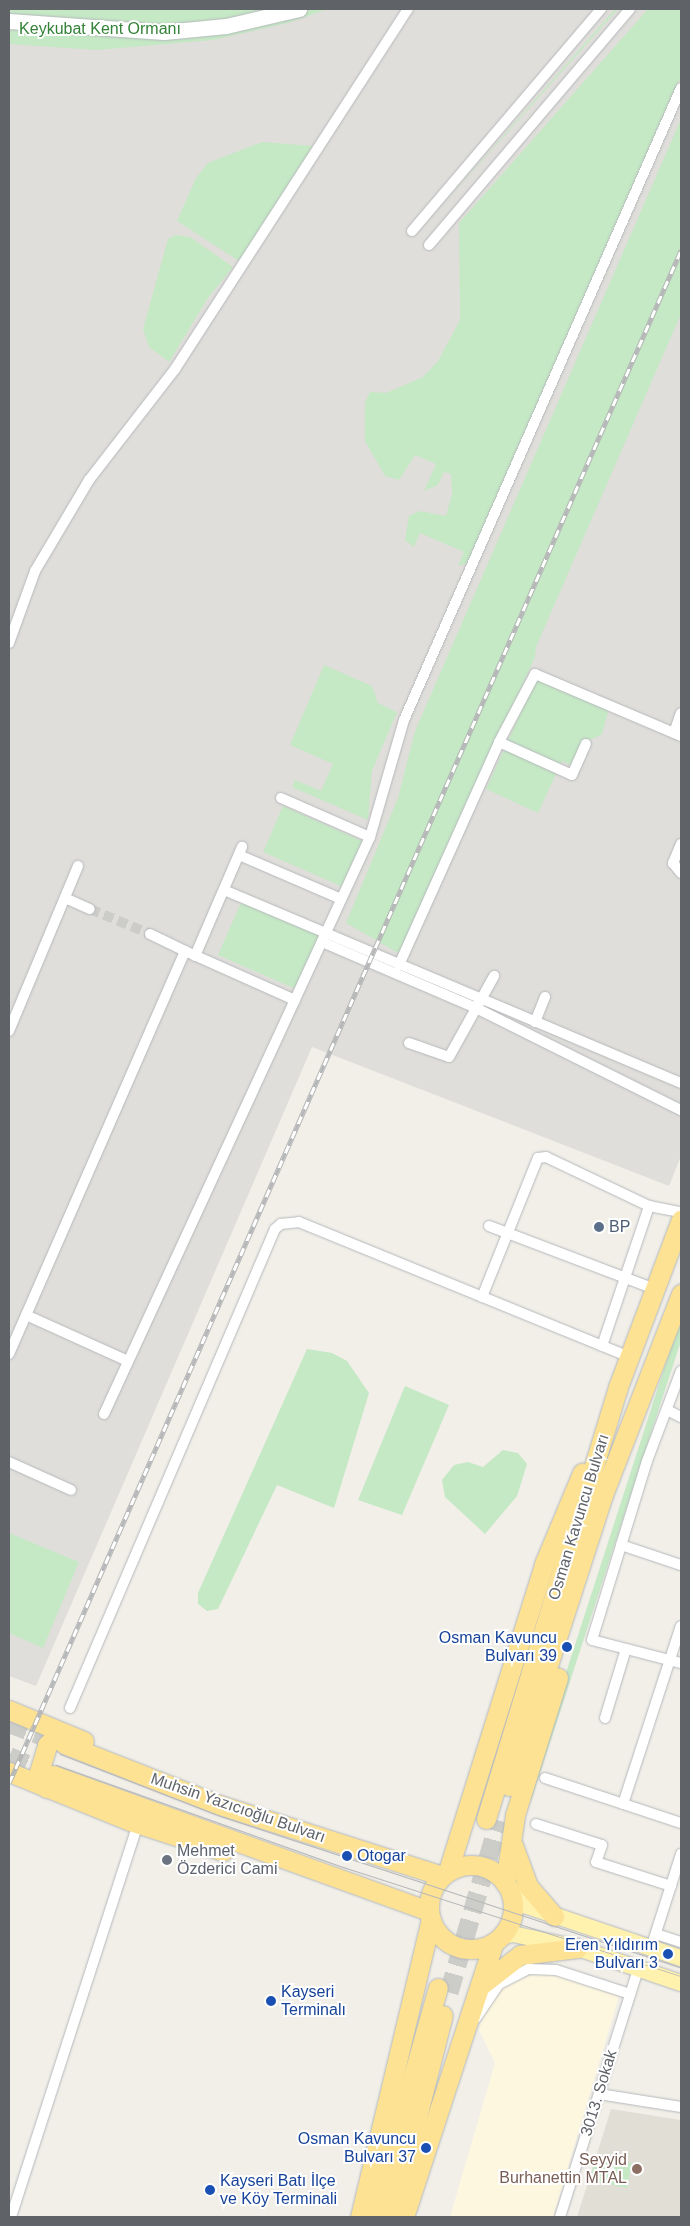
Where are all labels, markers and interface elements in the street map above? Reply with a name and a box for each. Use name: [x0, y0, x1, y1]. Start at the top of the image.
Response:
park label: Keykubat Kent Ormanı: [19, 19, 181, 39]
place label: BP: [609, 1217, 630, 1237]
marker: BP: [593, 1221, 605, 1233]
street label: Osman Kavuncu Bulvarı: [545, 1432, 613, 1602]
place label: Osman Kavuncu Bulvarı 39: [439, 1628, 557, 1666]
marker: Osman Kavuncu Bulvarı 39: [561, 1641, 573, 1653]
street label: Muhsin Yazıcıoğlu Bulvarı: [148, 1769, 328, 1847]
place label: Mehmet Özderici Cami: [177, 1841, 277, 1879]
place label: Otogar: [357, 1846, 406, 1866]
marker: Otogar: [341, 1850, 353, 1862]
marker: Mehmet Özderici Cami: [161, 1854, 173, 1866]
place label: Eren Yıldırım Bulvarı 3: [565, 1935, 658, 1973]
marker: Eren Yıldırım Bulvarı 3: [662, 1948, 674, 1960]
place label: Kayseri Terminalı: [281, 1982, 346, 2020]
marker: Kayseri Terminalı: [265, 1995, 277, 2007]
street label: 3013. Sokak: [577, 2048, 621, 2138]
place label: Osman Kavuncu Bulvarı 37: [298, 2129, 416, 2167]
marker: Osman Kavuncu Bulvarı 37: [420, 2142, 432, 2154]
place label: Seyyid Burhanettin MTAL: [499, 2150, 627, 2188]
marker: Seyyid Burhanettin MTAL: [631, 2163, 643, 2175]
place label: Kayseri Batı İlçe ve Köy Terminali: [220, 2171, 337, 2209]
marker: Kayseri Batı İlçe ve Köy Terminali: [204, 2184, 216, 2196]

